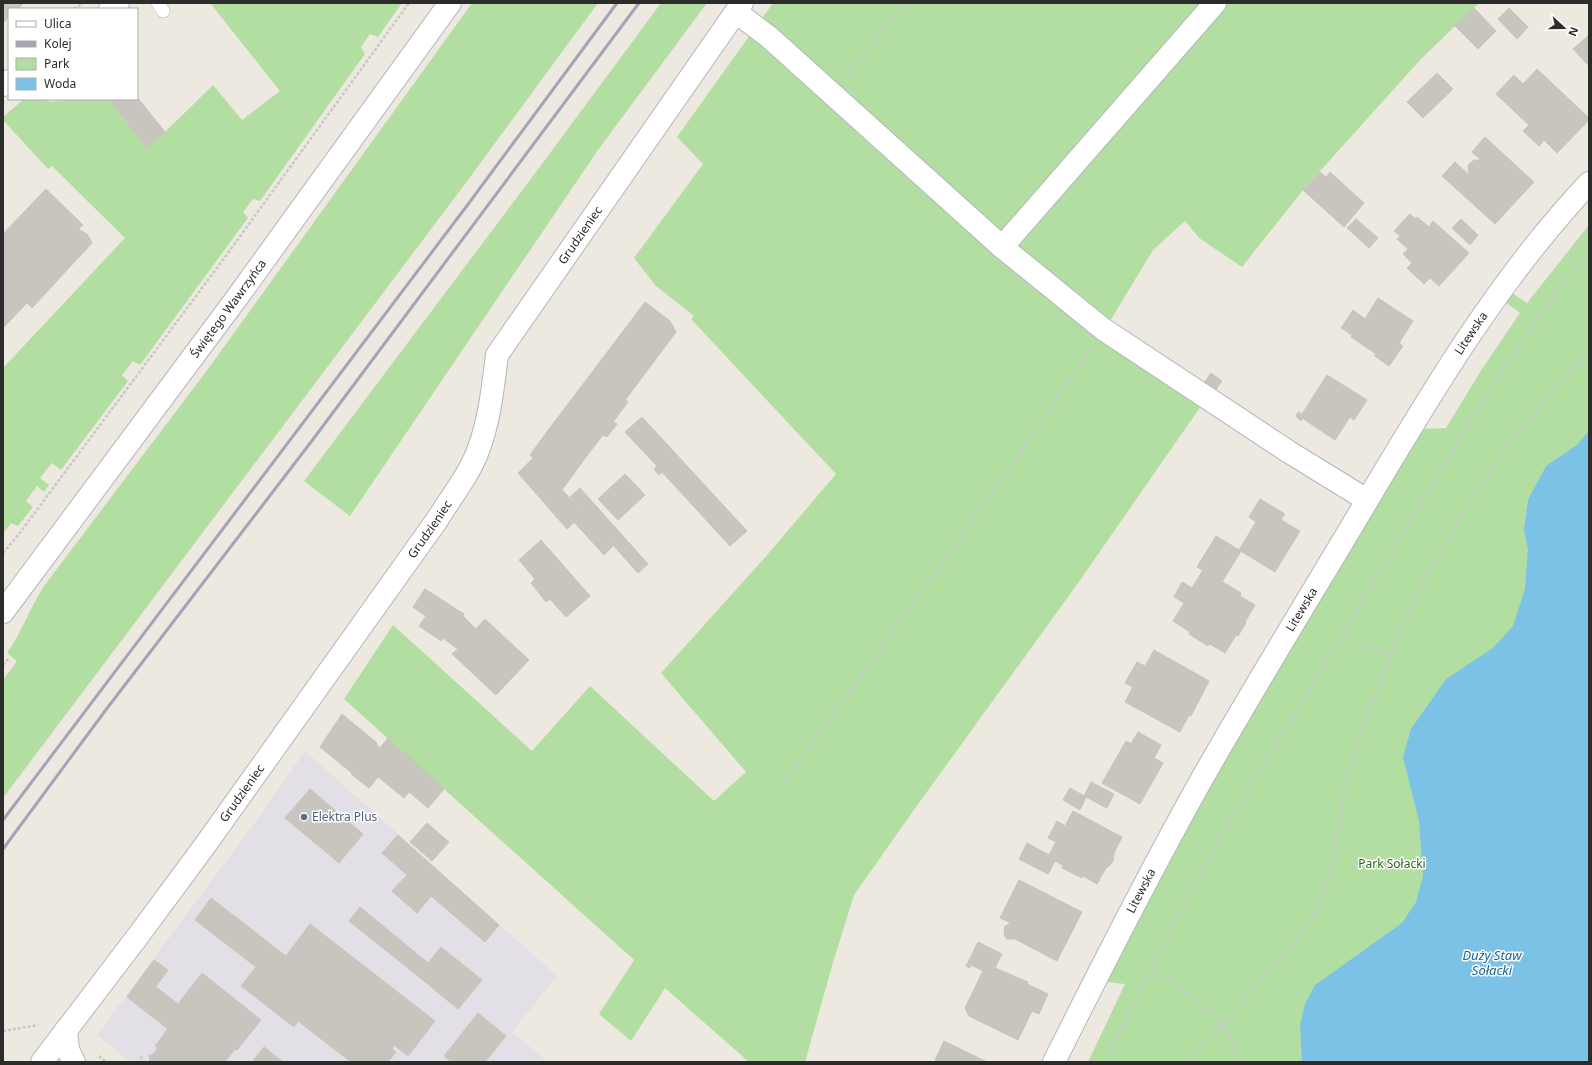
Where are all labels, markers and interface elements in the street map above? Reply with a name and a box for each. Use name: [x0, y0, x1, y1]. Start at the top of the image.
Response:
legend: [8, 8, 138, 100]
north arrow: [1544, 8, 1584, 48]
text: Ulica: [44, 15, 71, 32]
text: N: [1565, 25, 1582, 39]
text: Kolej: [44, 35, 72, 52]
text: Park: [44, 55, 70, 72]
text: Woda: [44, 75, 76, 92]
street label: Grudzieniec: [554, 202, 606, 267]
street label: Świętego Wawrzyńca: [186, 256, 270, 361]
street label: Litewska: [1450, 308, 1491, 358]
street label: Grudzieniec: [403, 496, 456, 562]
street label: Litewska: [1281, 584, 1321, 635]
street label: Grudzieniec: [215, 761, 268, 825]
place label: Elektra Plus: [312, 808, 378, 825]
marker: Elektra Plus: [299, 812, 309, 822]
park label: Park Sołacki: [1358, 855, 1426, 872]
street label: Litewska: [1122, 865, 1160, 916]
water label: Duży Staw Sołacki: [1462, 946, 1522, 979]

